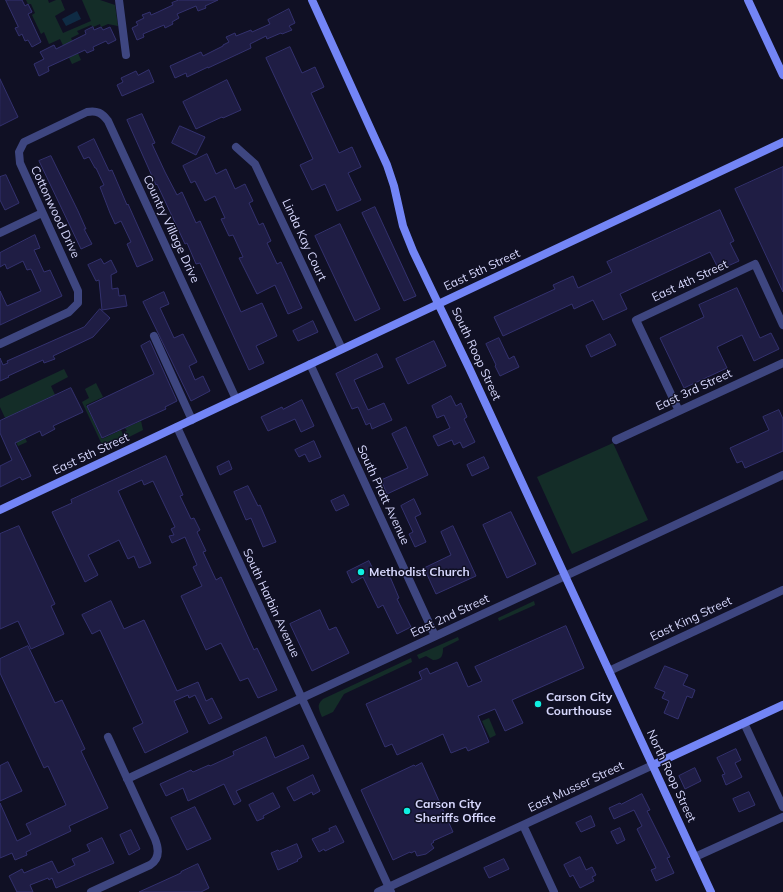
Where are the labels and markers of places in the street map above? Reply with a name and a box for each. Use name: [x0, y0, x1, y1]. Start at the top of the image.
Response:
place label: Methodist Church: [369, 565, 470, 579]
marker: Methodist Church: [356, 567, 366, 577]
place label: Carson City Courthouse: [546, 690, 612, 718]
marker: Carson City Courthouse: [533, 699, 543, 709]
place label: Carson City Sheriffs Office: [415, 797, 496, 825]
marker: Carson City Sheriffs Office: [402, 806, 412, 816]

